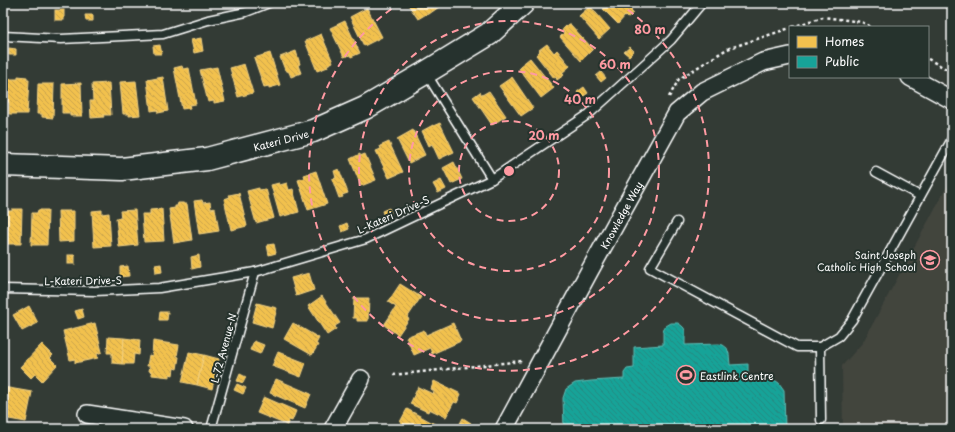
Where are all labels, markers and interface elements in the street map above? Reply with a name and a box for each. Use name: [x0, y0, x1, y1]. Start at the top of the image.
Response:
text: 80 m: [634, 20, 666, 38]
legend: [789, 26, 929, 78]
text: Homes: [825, 32, 864, 50]
text: Public: [825, 52, 859, 70]
text: 60 m: [599, 55, 631, 73]
text: 40 m: [564, 90, 596, 108]
street label: Kateri Drive: [251, 125, 311, 154]
text: 20 m: [528, 126, 560, 144]
centre of rings: [502, 164, 516, 178]
street label: Knowledge Way: [596, 178, 646, 251]
street label: L-Kateri Drive-S: [354, 191, 432, 237]
place label: Saint Joseph Catholic High School: [817, 247, 916, 274]
school or university icon: Saint Joseph Catholic High School: [919, 249, 941, 271]
street label: L-Kateri Drive-S: [44, 272, 122, 288]
street label: L-72 Avenue-N: [206, 311, 240, 385]
sports icon: Eastlink Centre: [675, 364, 697, 386]
place label: Eastlink Centre: [700, 368, 774, 383]

